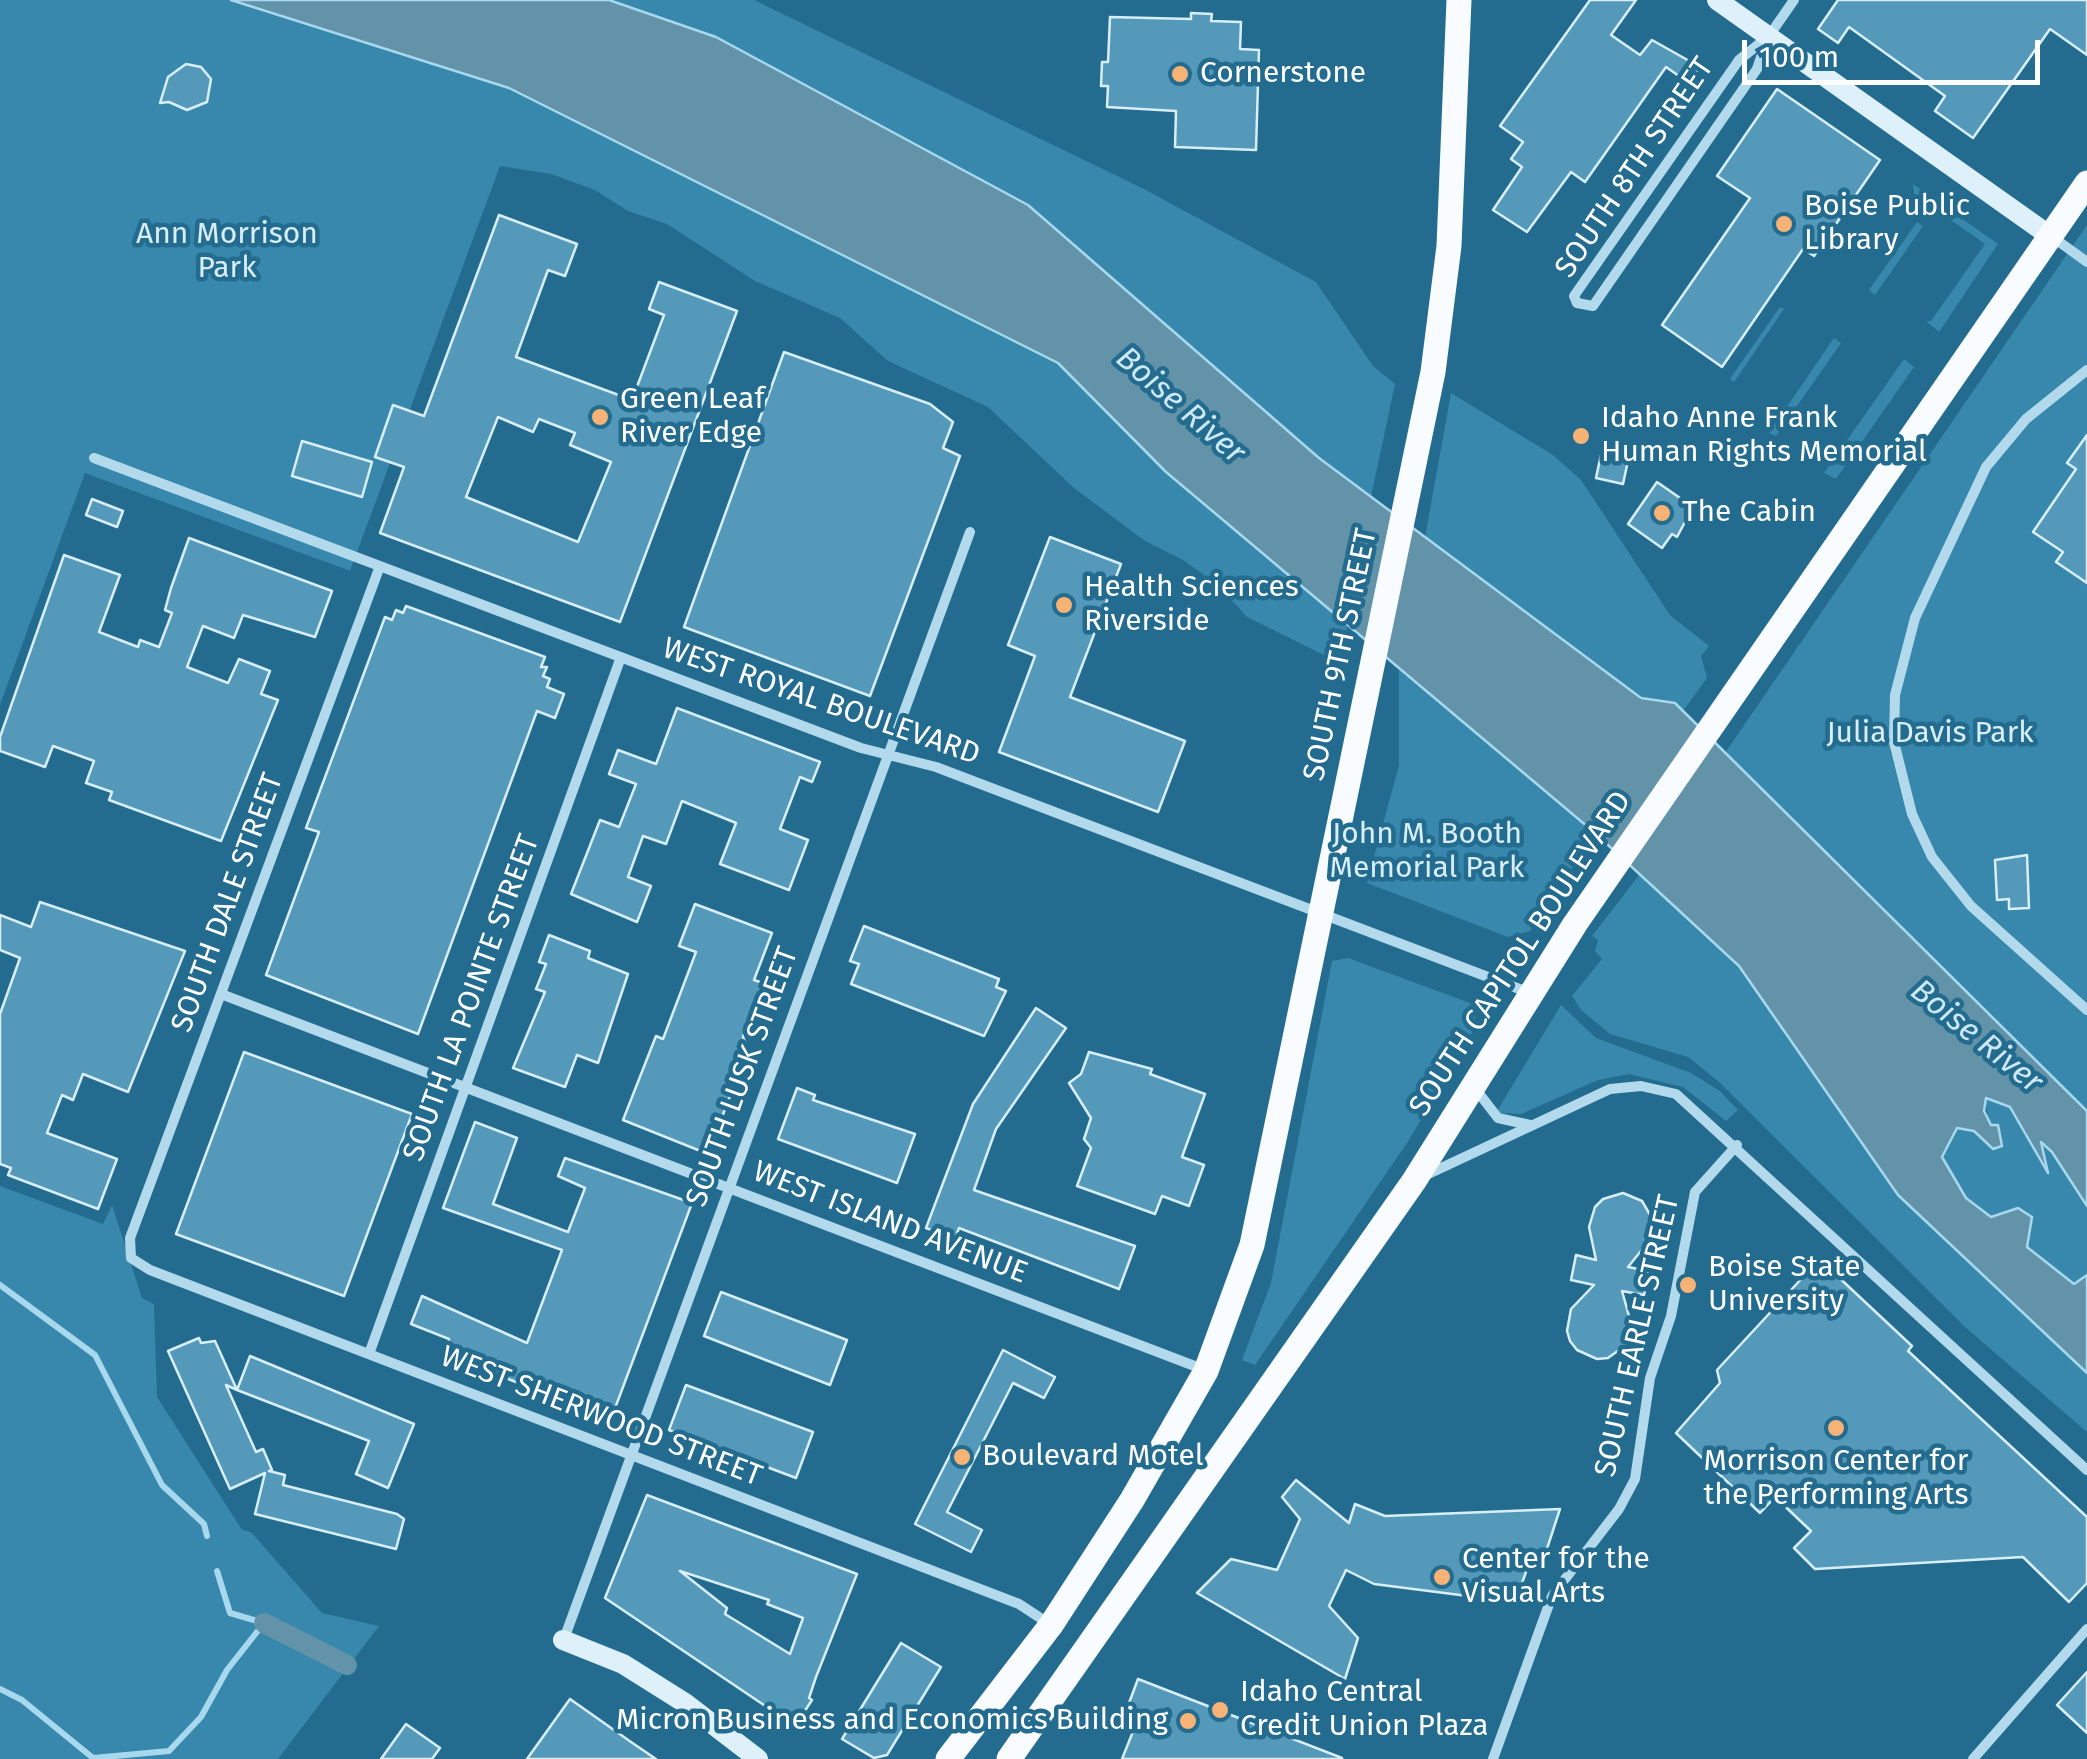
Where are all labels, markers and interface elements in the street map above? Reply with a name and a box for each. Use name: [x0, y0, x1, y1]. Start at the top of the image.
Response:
scale bar: [1747, 20, 2044, 82]
text: 100 m: [1759, 39, 1839, 75]
street label: SOUTH 8TH STREET: [1548, 51, 1722, 285]
place label: Cornerstone: [1200, 56, 1366, 92]
marker: Cornerstone: [1169, 63, 1191, 85]
place label: Boise Public Library: [1804, 189, 1970, 260]
marker: Boise Public Library: [1773, 213, 1795, 235]
park label: Ann Morrison Park: [136, 217, 318, 288]
water label: Boise River: [1108, 340, 1252, 472]
place label: Green Leaf River Edge: [620, 382, 764, 452]
place label: Idaho Anne Frank Human Rights Memorial: [1601, 401, 1927, 472]
marker: Green Leaf River Edge: [589, 406, 611, 428]
marker: Idaho Anne Frank Human Rights Memorial: [1570, 425, 1592, 447]
place label: The Cabin: [1682, 495, 1816, 531]
marker: The Cabin: [1651, 502, 1673, 524]
street label: SOUTH 9TH STREET: [1297, 526, 1385, 784]
place label: Health Sciences Riverside: [1084, 570, 1299, 640]
marker: Health Sciences Riverside: [1053, 594, 1075, 616]
street label: WEST ROYAL BOULEVARD: [658, 631, 984, 773]
park label: Julia Davis Park: [1826, 716, 2034, 752]
street label: SOUTH DALE STREET: [164, 769, 292, 1037]
street label: SOUTH CAPITOL BOULEVARD: [1402, 785, 1640, 1123]
park label: John M. Booth Memorial Park: [1330, 817, 1524, 888]
street label: SOUTH LA POINTE STREET: [396, 830, 548, 1166]
street label: SOUTH LUSK STREET: [679, 942, 807, 1212]
water label: Boise River: [1902, 972, 2050, 1102]
street label: WEST ISLAND AVENUE: [748, 1154, 1032, 1292]
street label: SOUTH EARLE STREET: [1588, 1192, 1688, 1480]
place label: Boise State University: [1708, 1250, 1861, 1320]
marker: Boise State University: [1677, 1274, 1699, 1296]
street label: WEST SHERWOOD STREET: [435, 1339, 767, 1495]
marker: Morrison Center for the Performing Arts: [1825, 1417, 1847, 1439]
place label: Boulevard Motel: [982, 1439, 1204, 1475]
place label: Morrison Center for the Performing Arts: [1704, 1444, 1968, 1514]
marker: Boulevard Motel: [951, 1446, 973, 1468]
place label: Center for the Visual Arts: [1462, 1542, 1650, 1612]
marker: Center for the Visual Arts: [1431, 1566, 1453, 1588]
place label: Idaho Central Credit Union Plaza: [1240, 1675, 1489, 1746]
marker: Idaho Central Credit Union Plaza: [1209, 1699, 1231, 1721]
place label: Micron Business and Economics Building: [616, 1703, 1168, 1739]
marker: Micron Business and Economics Building: [1177, 1710, 1199, 1732]

